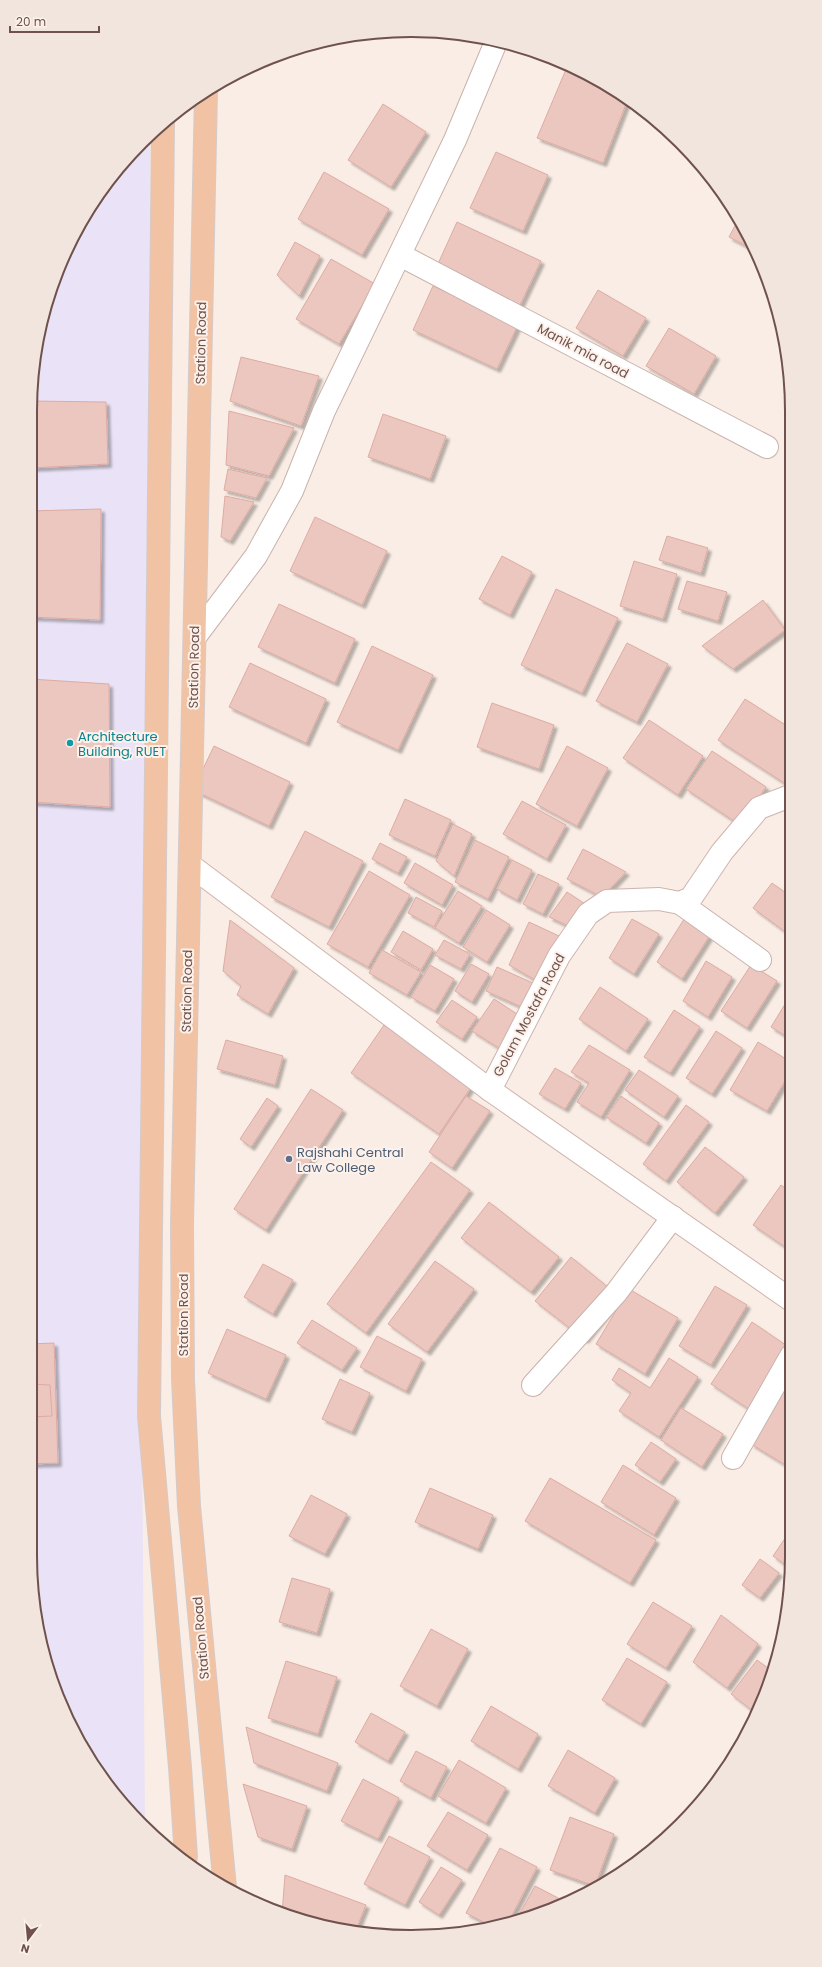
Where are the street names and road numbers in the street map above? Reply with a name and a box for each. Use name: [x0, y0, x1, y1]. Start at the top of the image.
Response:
street label: Station Road: [191, 301, 211, 385]
street label: Manik mia road: [534, 319, 632, 383]
street label: Station Road: [184, 625, 204, 709]
street label: Station Road: [177, 949, 197, 1033]
street label: Golam Mostafa Road: [488, 950, 570, 1080]
street label: Station Road: [174, 1274, 193, 1357]
street label: Station Road: [188, 1596, 214, 1680]

